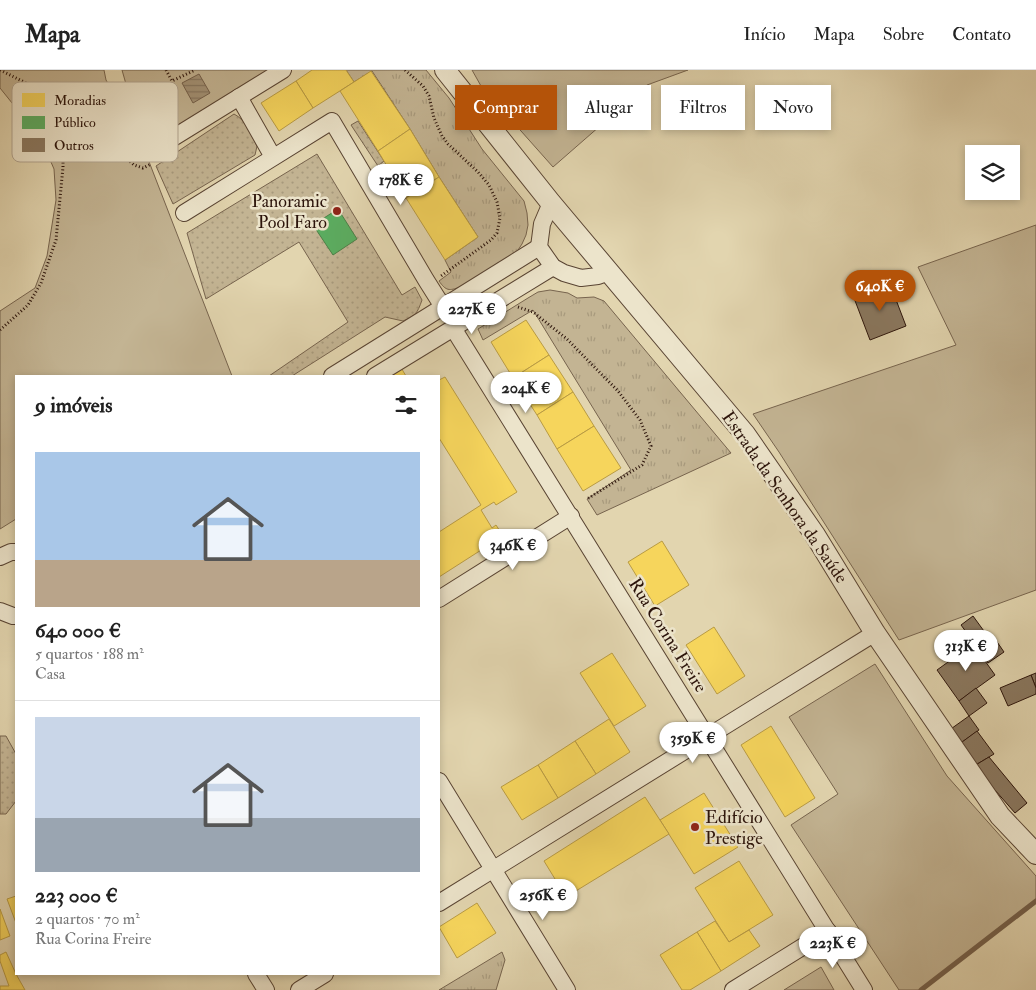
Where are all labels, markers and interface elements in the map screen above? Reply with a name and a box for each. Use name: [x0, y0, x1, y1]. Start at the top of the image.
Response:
text: Mapa: [25, 19, 80, 50]
text: Início: [744, 23, 785, 46]
text: Mapa: [813, 23, 855, 46]
text: Sobre: [883, 23, 924, 46]
text: Contato: [952, 23, 1011, 46]
legend: [12, 82, 178, 162]
chip: Comprar: [455, 85, 557, 130]
chip: Alugar: [567, 85, 651, 130]
chip: Filtros: [661, 85, 745, 130]
chip: Novo: [755, 85, 831, 130]
text: Moradias: [54, 92, 106, 109]
text: Público: [54, 114, 96, 131]
text: Outros: [54, 137, 94, 154]
map controls: [965, 145, 1020, 200]
button: layers: [965, 145, 1020, 200]
pin: 178K €: [360, 164, 442, 206]
text: 178K €: [379, 170, 423, 190]
place label: Panoramic Pool Faro: [252, 190, 327, 234]
marker: Panoramic Pool Faro: [331, 205, 343, 217]
pin: 640K €: [839, 270, 921, 312]
text: 640K €: [856, 276, 904, 296]
pin: 227K €: [431, 292, 513, 335]
text: 227K €: [448, 299, 496, 319]
pin: 204K €: [485, 372, 567, 414]
text: 204K €: [502, 378, 550, 398]
icon: filters: [392, 391, 420, 419]
text: 9 imóveis: [35, 392, 112, 419]
street label: Estrada da Senhora da Saúde: [716, 407, 853, 588]
icon: home: [183, 484, 273, 574]
pin: 346K €: [472, 528, 554, 571]
text: 346K €: [490, 535, 536, 555]
street label: Rua Corina Freire: [623, 574, 712, 697]
text: 640 000 €: [35, 617, 121, 644]
pin: 313K €: [925, 630, 1007, 672]
text: 313K €: [945, 636, 987, 656]
text: 5 quartos · 188 m²: [35, 644, 144, 664]
text: Casa: [35, 664, 65, 684]
pin: 359K €: [652, 722, 734, 764]
text: 359K €: [670, 728, 716, 748]
icon: home: [183, 750, 273, 840]
place label: Edifício Prestige: [705, 806, 763, 850]
marker: Edifício Prestige: [689, 821, 701, 833]
pin: 256K €: [502, 878, 584, 921]
text: 223 000 €: [35, 882, 118, 909]
text: 256K €: [519, 885, 567, 905]
text: 2 quartos · 70 m²: [35, 909, 140, 929]
pin: 223K €: [792, 926, 874, 969]
text: Rua Corina Freire: [35, 929, 151, 949]
text: 223K €: [810, 933, 856, 953]

